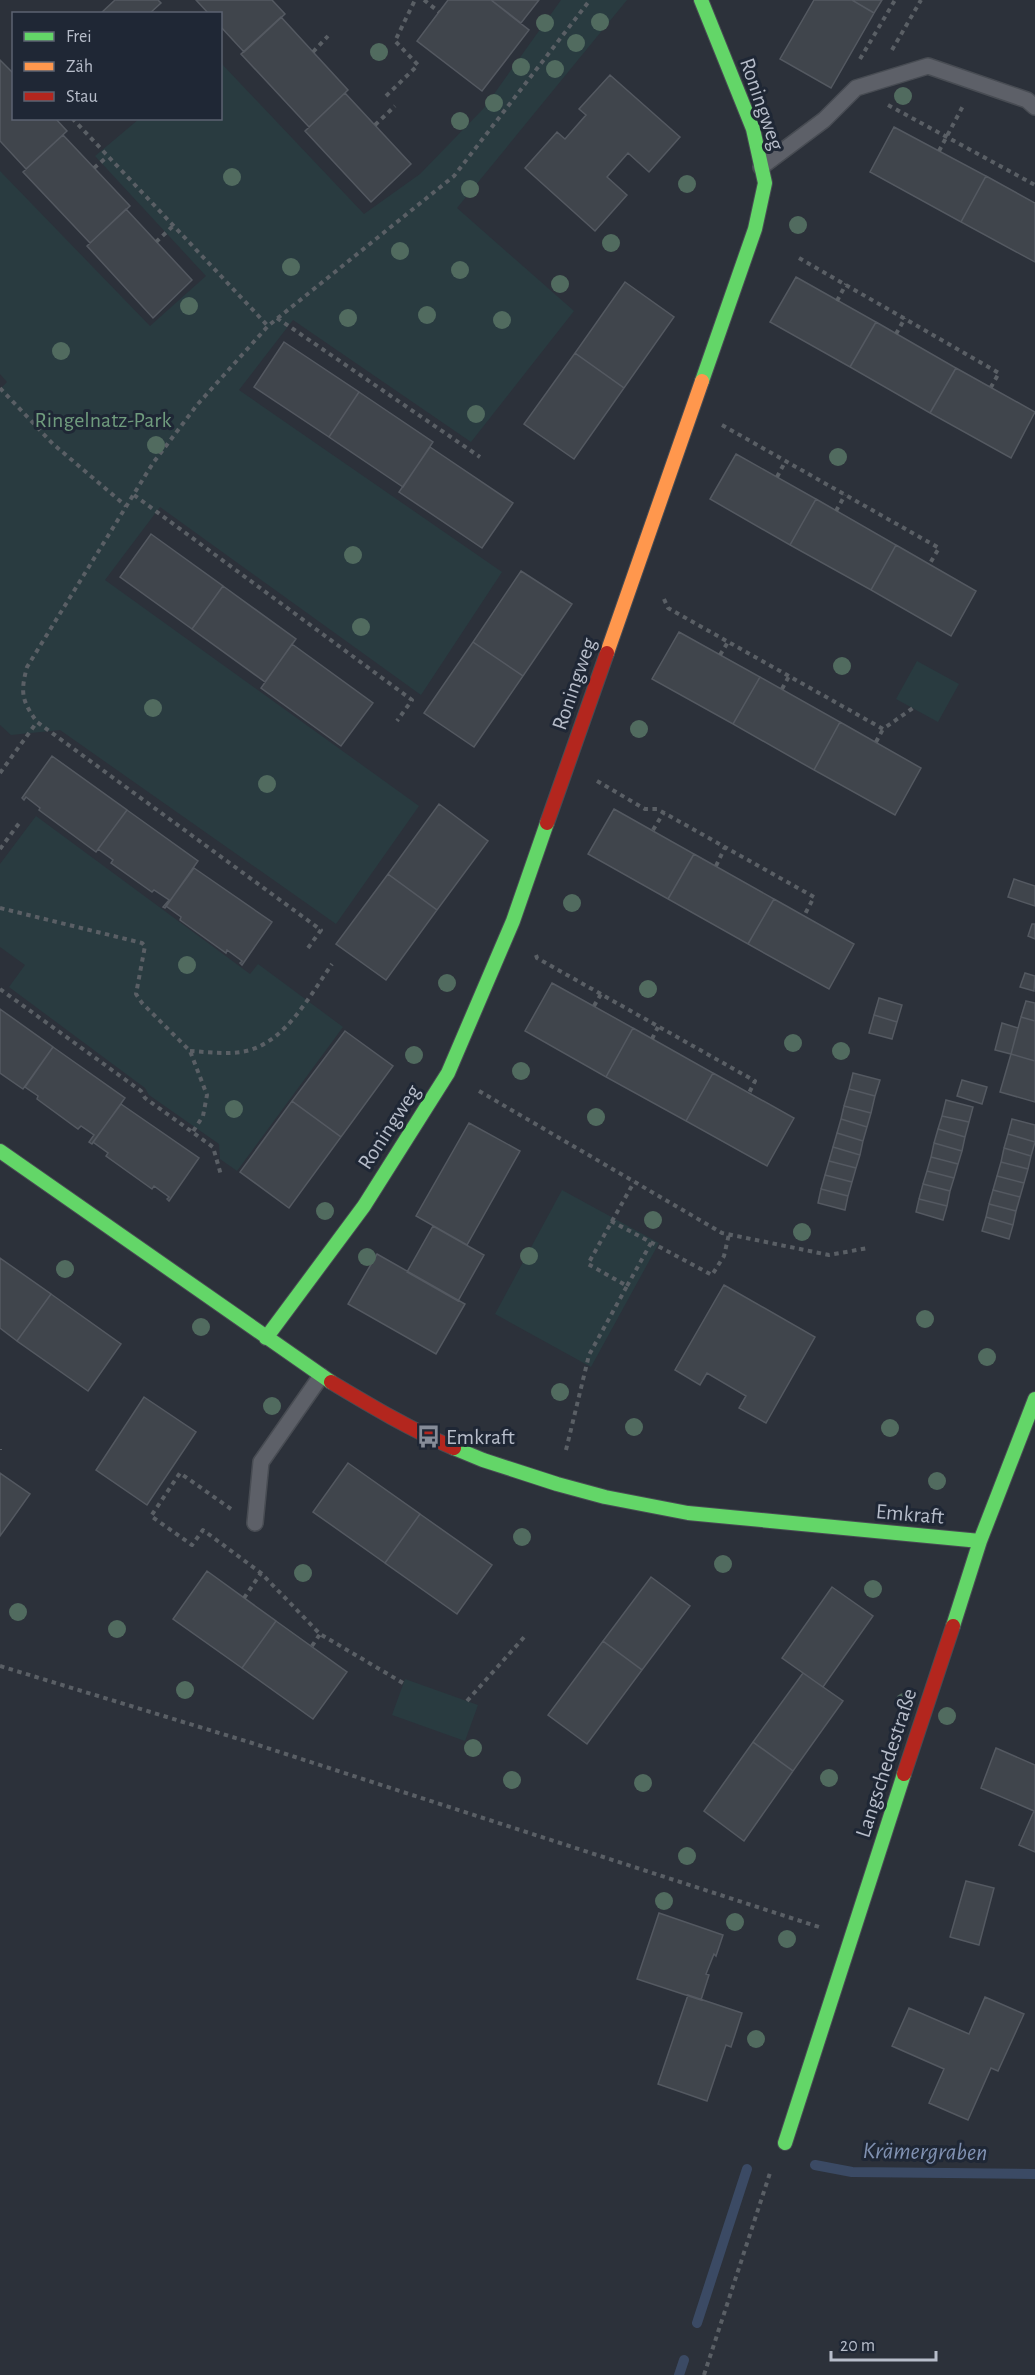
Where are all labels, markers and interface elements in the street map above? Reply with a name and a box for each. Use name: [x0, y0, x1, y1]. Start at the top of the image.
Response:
legend: [12, 12, 222, 120]
text: Frei: [66, 28, 92, 46]
street label: Roningweg: [736, 55, 788, 153]
text: Zäh: [66, 58, 93, 76]
text: Stau: [66, 88, 98, 106]
park label: Ringelnatz-Park: [35, 409, 171, 431]
street label: Roningweg: [548, 635, 600, 733]
street label: Roningweg: [354, 1081, 424, 1173]
bus stop icon: Emkraft: [415, 1424, 441, 1450]
place label: Emkraft: [446, 1426, 515, 1448]
street label: Emkraft: [875, 1500, 945, 1528]
street label: Langschedestraße: [852, 1686, 920, 1840]
water label: Krämergraben: [863, 2139, 987, 2165]
scale bar: [831, 2324, 936, 2362]
text: 20 m: [840, 2337, 875, 2355]

